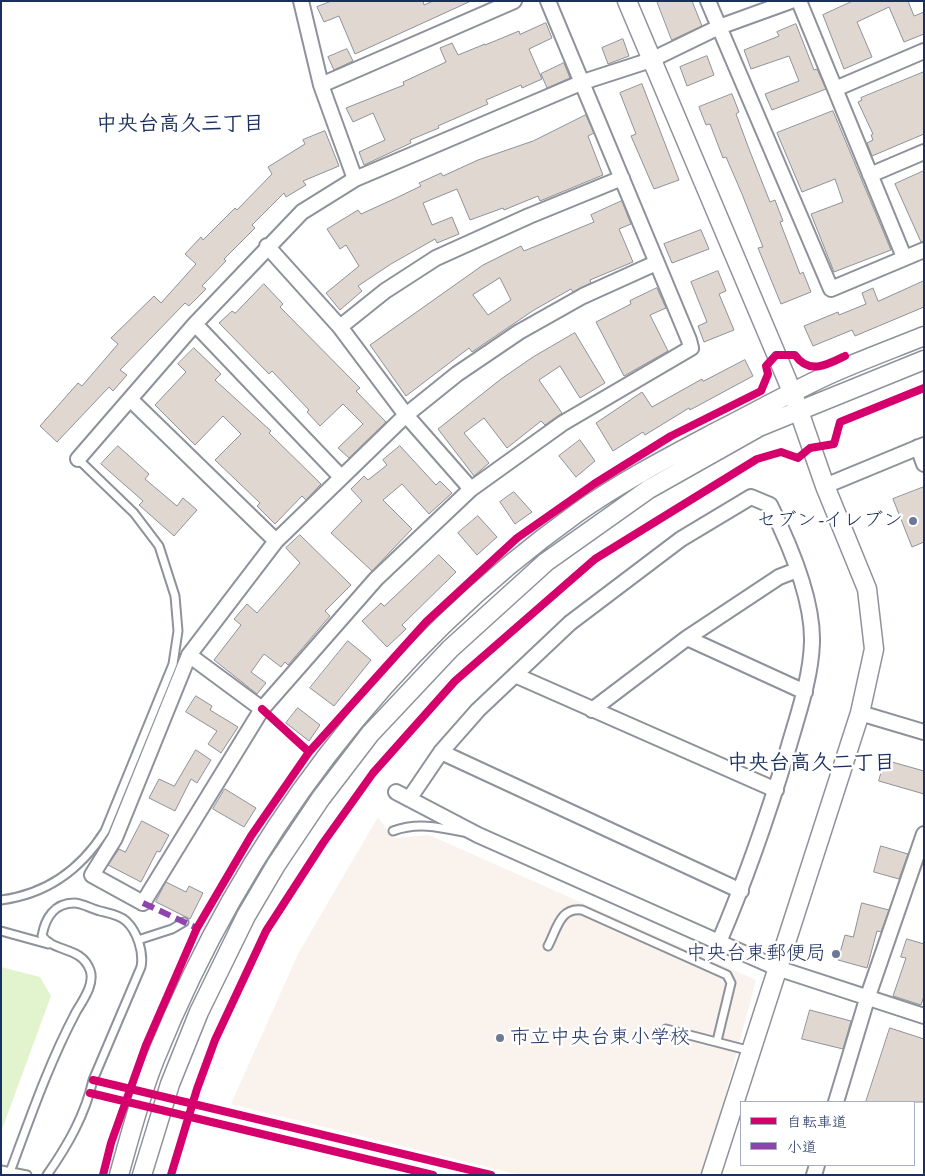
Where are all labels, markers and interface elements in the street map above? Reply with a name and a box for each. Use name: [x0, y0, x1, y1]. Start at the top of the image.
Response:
district label: 中央台高久三丁目: [96, 111, 264, 137]
place label: セブン-イレブン: [756, 509, 903, 533]
marker: セブン-イレブン: [907, 515, 919, 527]
district label: 中央台高久二丁目: [727, 750, 895, 776]
place label: 中央台東郵便局: [686, 942, 826, 966]
marker: 中央台東郵便局: [830, 948, 842, 960]
place label: 市立中央台東小学校: [510, 1026, 690, 1050]
marker: 市立中央台東小学校: [494, 1032, 506, 1044]
legend: [740, 1101, 915, 1166]
text: 自転車道: [787, 1113, 847, 1132]
text: 小道: [787, 1138, 817, 1157]

